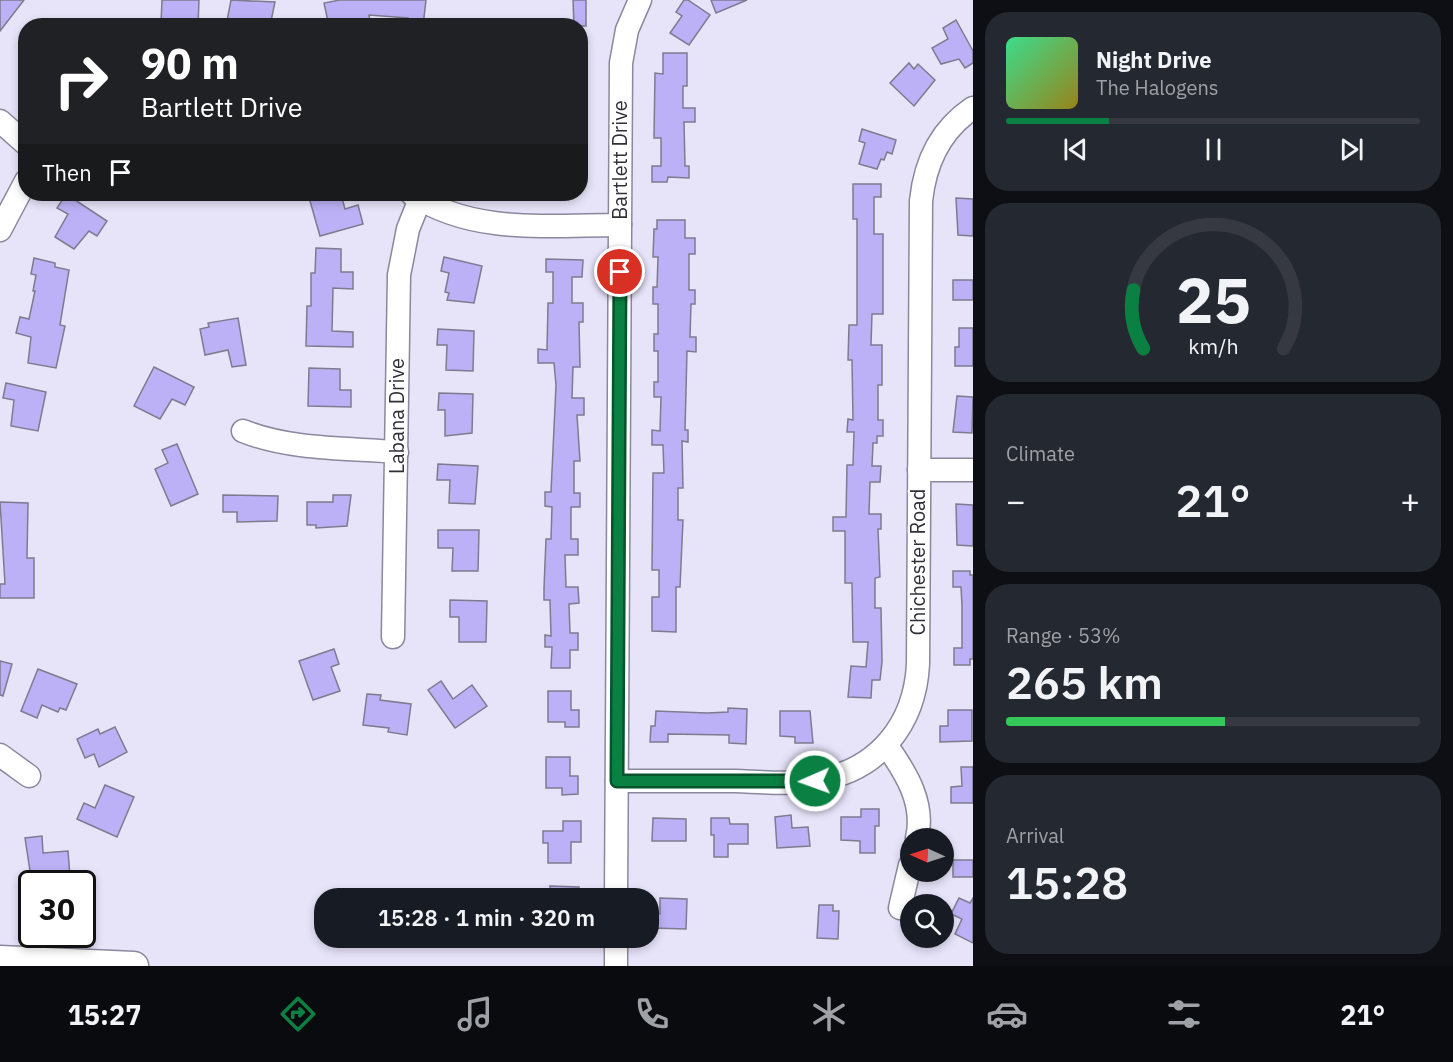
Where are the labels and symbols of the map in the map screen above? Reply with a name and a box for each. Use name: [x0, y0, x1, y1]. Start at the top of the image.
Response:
street label: Bartlett Drive: [606, 100, 633, 220]
pin: [594, 246, 645, 297]
street label: Labana Drive: [383, 358, 410, 474]
street label: Chichester Road: [904, 489, 931, 635]
position arrow: [783, 749, 847, 813]
north arrow: [900, 828, 954, 882]
speed limit sign: 30: [18, 870, 96, 948]

